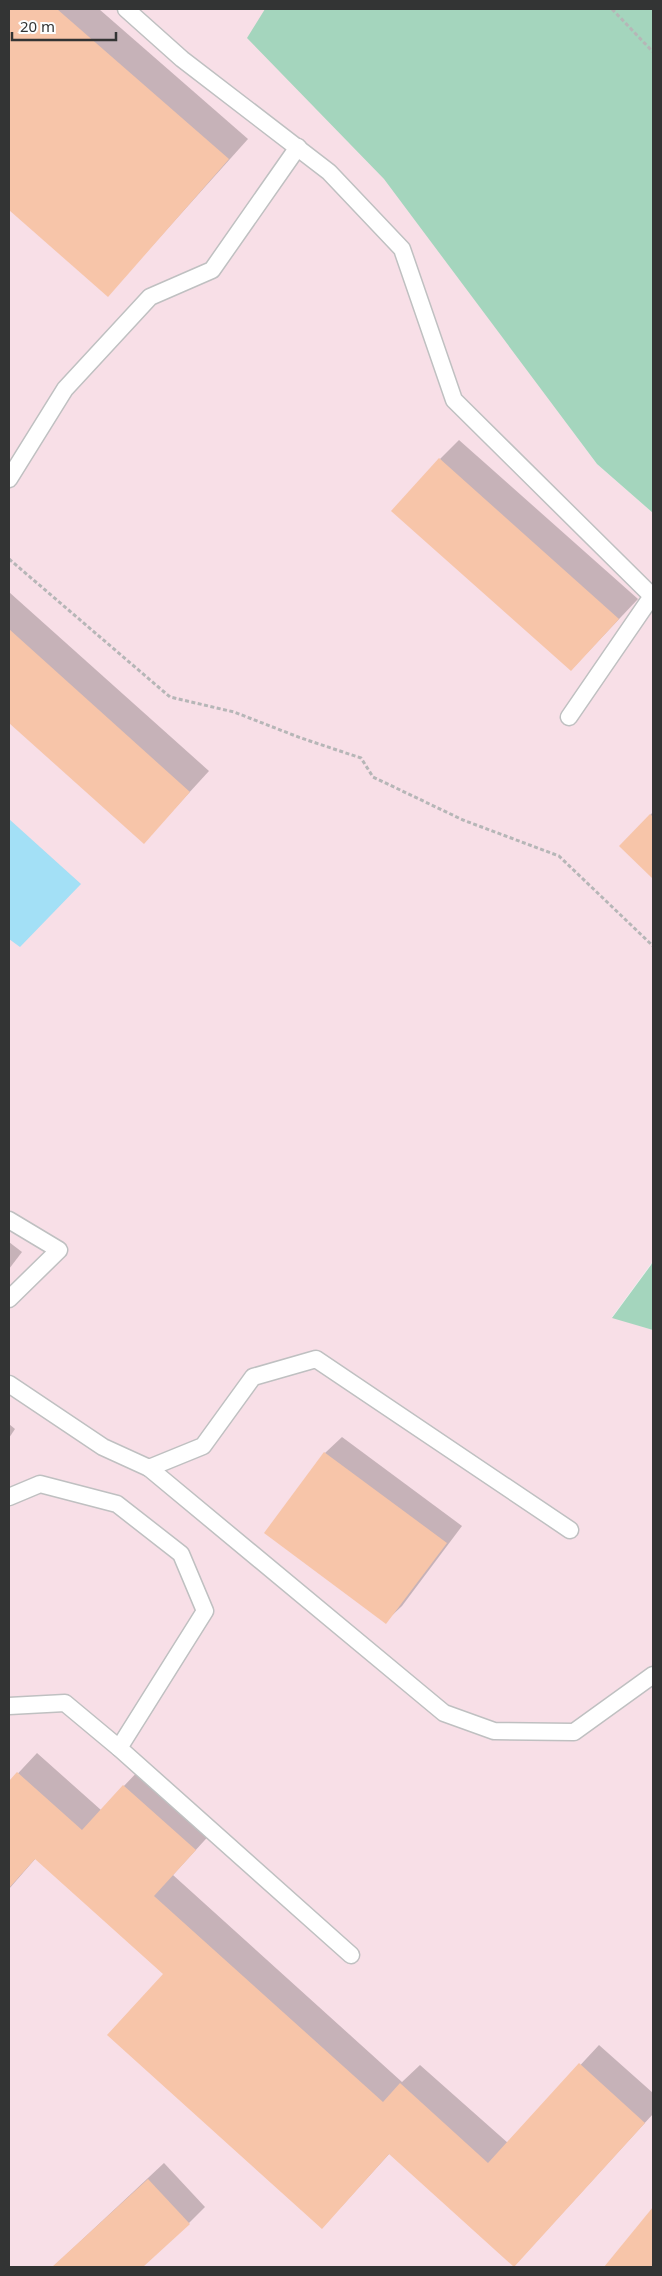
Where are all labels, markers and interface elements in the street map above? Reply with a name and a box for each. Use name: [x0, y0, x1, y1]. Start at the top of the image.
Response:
scale bar: [12, 10, 116, 42]
text: 20 m: [20, 16, 55, 36]

